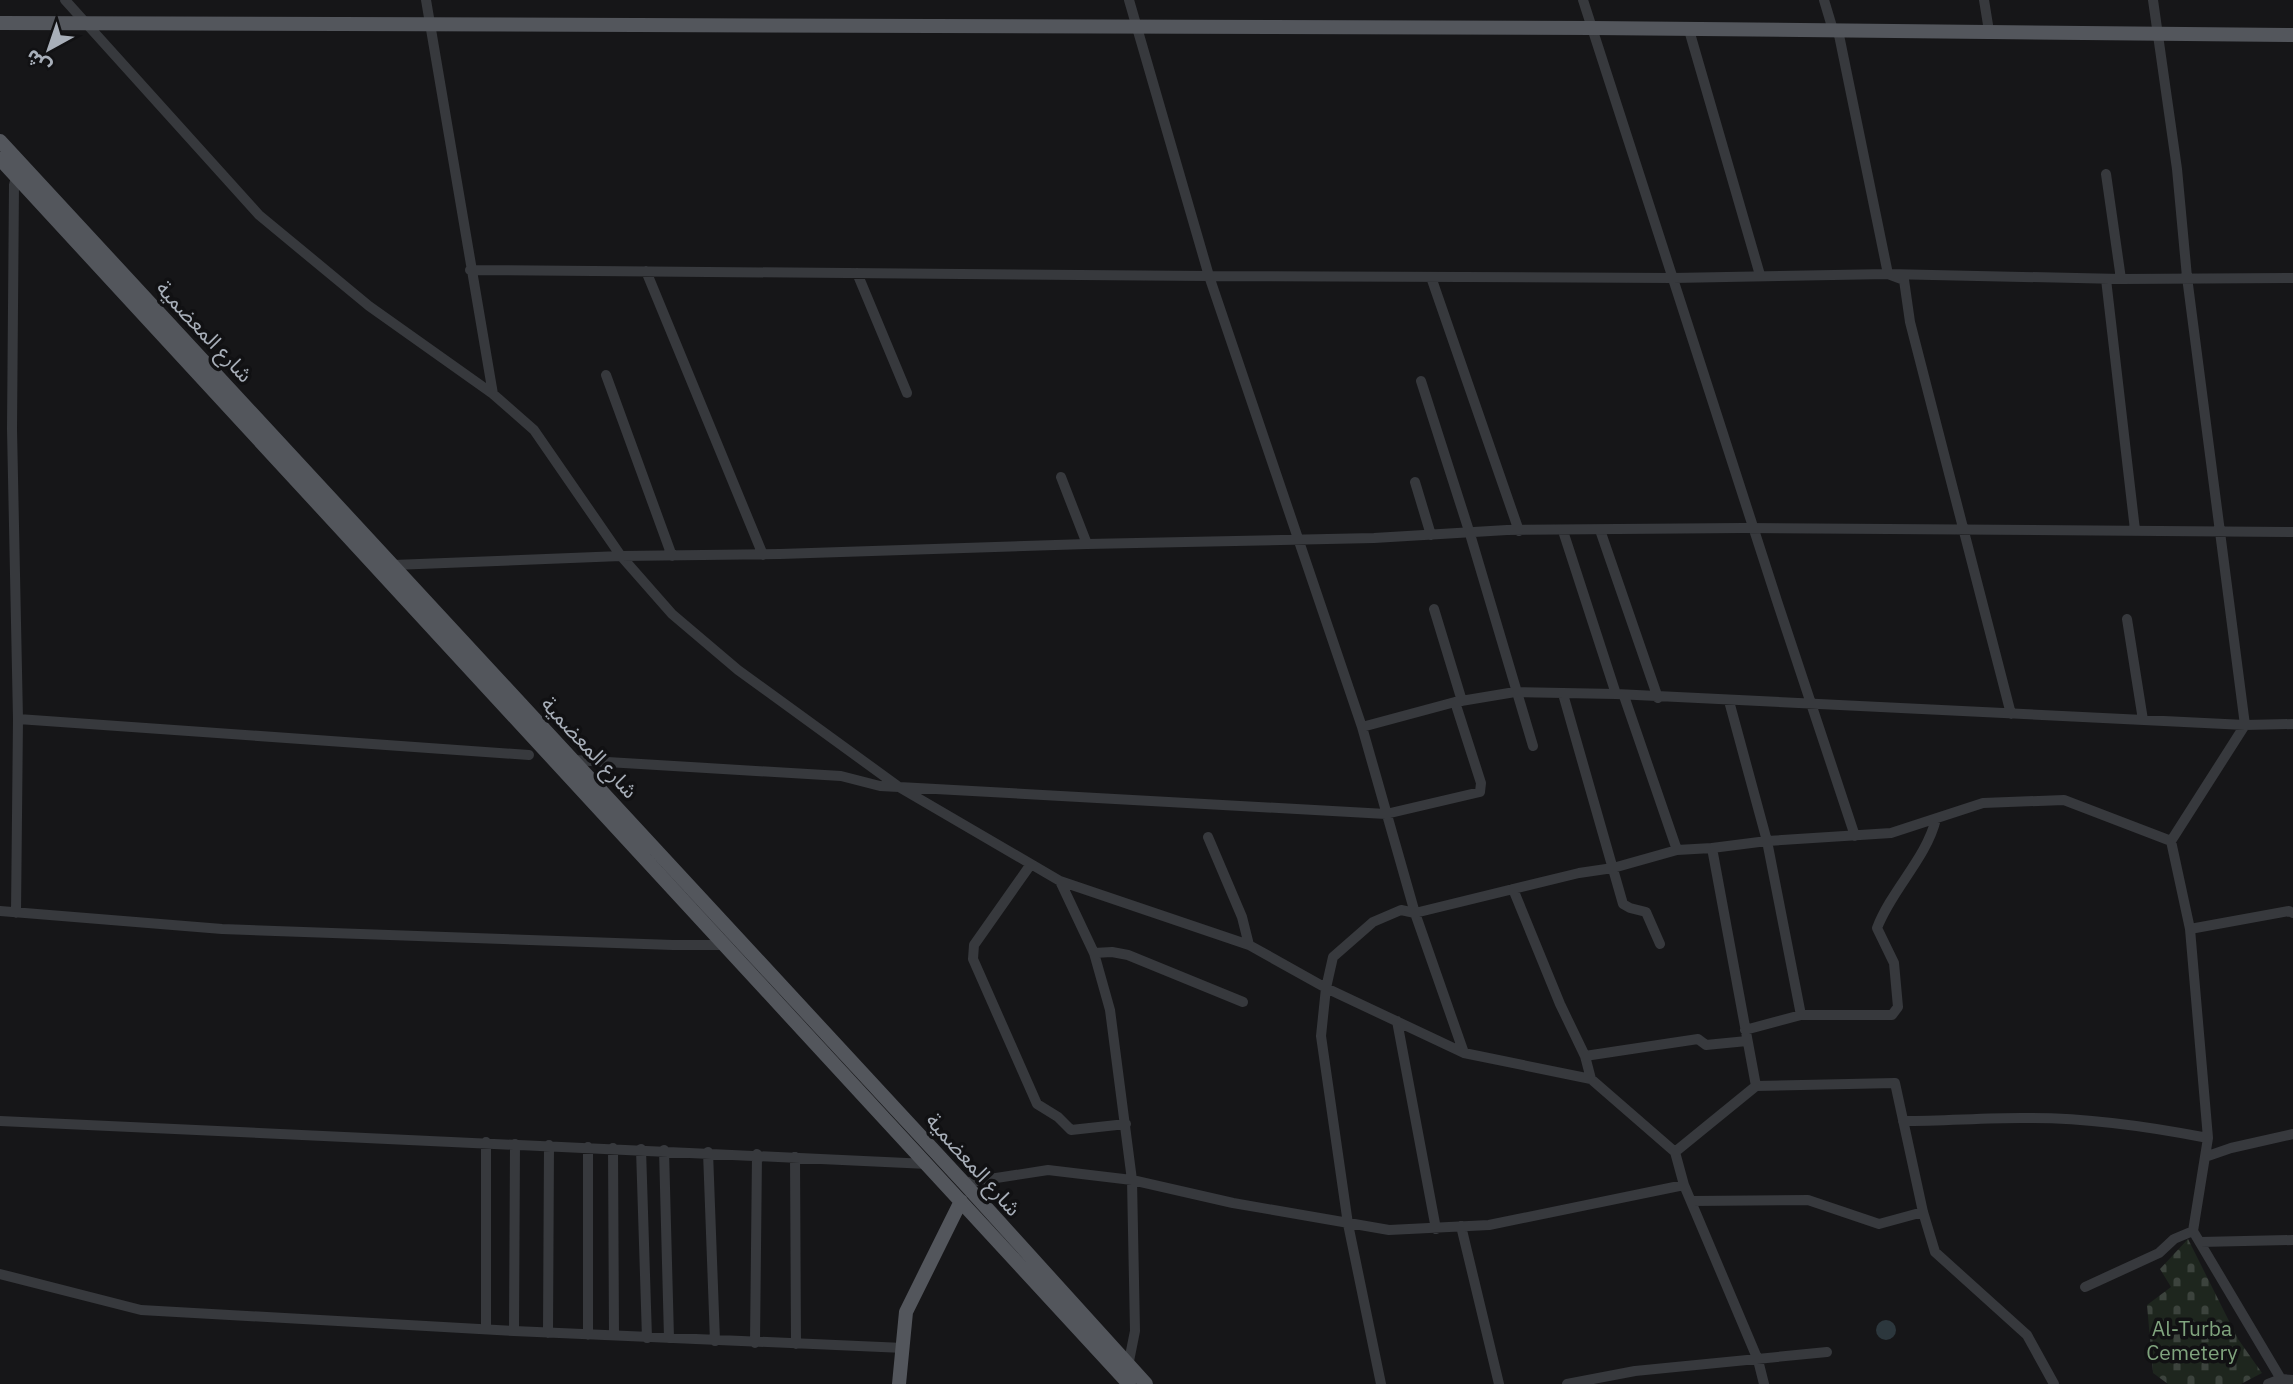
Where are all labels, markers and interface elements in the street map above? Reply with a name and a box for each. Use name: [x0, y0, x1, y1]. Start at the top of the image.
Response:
north arrow: [14, 14, 84, 84]
text: ش: [20, 44, 56, 80]
street label: شارع المعضمية: [149, 274, 259, 389]
street label: شارع المعضمية: [534, 690, 644, 805]
street label: شارع المعضمية: [919, 1107, 1028, 1223]
park label: Al-Turba Cemetery: [2146, 1314, 2238, 1366]

